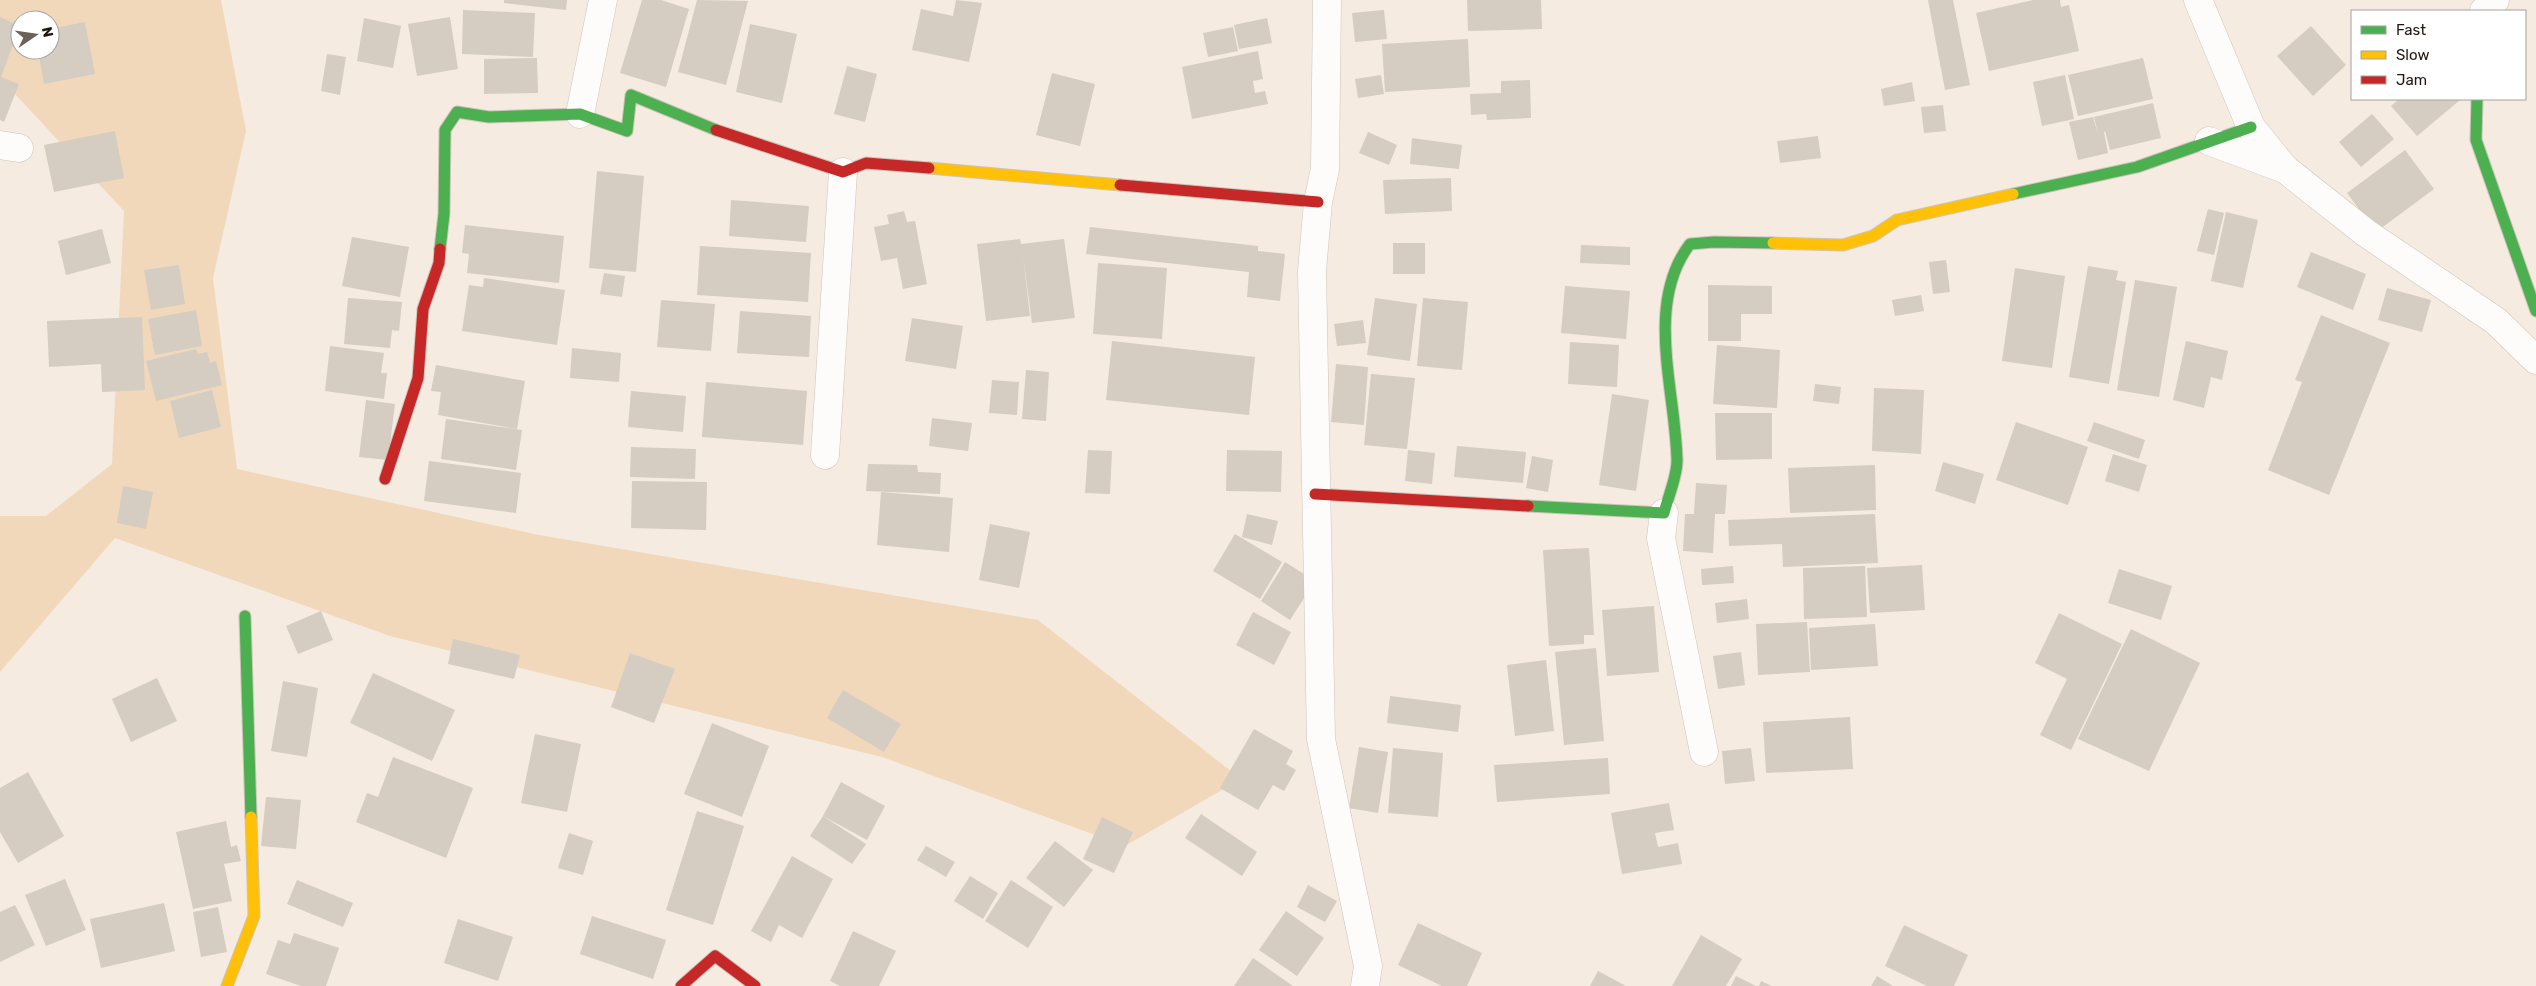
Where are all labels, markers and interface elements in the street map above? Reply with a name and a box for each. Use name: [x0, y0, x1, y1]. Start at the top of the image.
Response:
north arrow: [10, 10, 60, 60]
legend: [2351, 10, 2526, 100]
text: Fast: [2396, 21, 2426, 39]
text: N: [38, 25, 57, 39]
text: Slow: [2396, 46, 2429, 64]
text: Jam: [2396, 71, 2427, 89]

